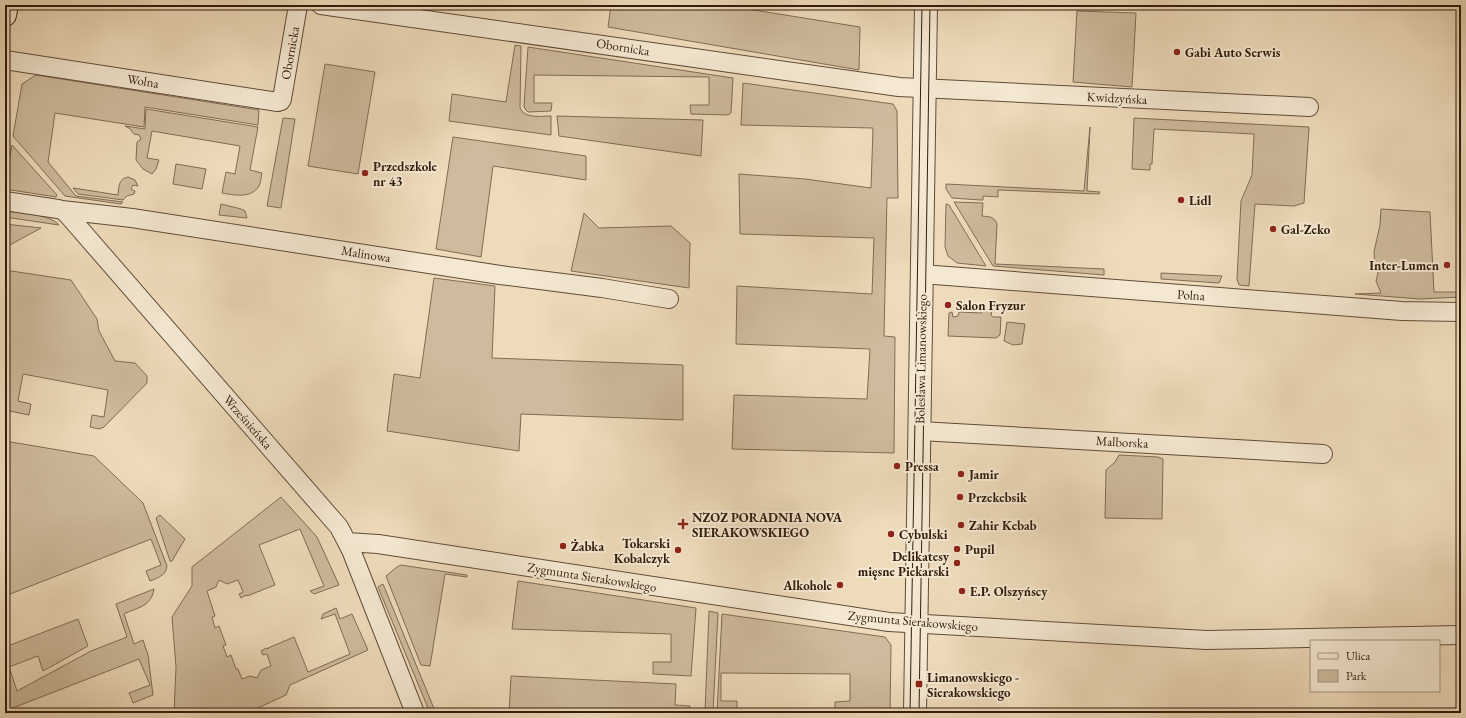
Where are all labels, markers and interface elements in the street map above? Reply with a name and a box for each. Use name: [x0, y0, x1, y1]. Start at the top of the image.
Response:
street label: Obornicka: [277, 24, 303, 81]
street label: Obornicka: [595, 34, 652, 60]
place label: Gabi Auto Serwis: [1185, 44, 1281, 61]
marker: Gabi Auto Serwis: [1172, 47, 1182, 57]
street label: Wolna: [126, 70, 161, 92]
street label: Kwidzyńska: [1086, 88, 1148, 108]
place label: Przedszkole nr 43: [373, 158, 438, 190]
marker: Przedszkole nr 43: [360, 168, 370, 178]
place label: Lidl: [1189, 192, 1212, 209]
marker: Lidl: [1176, 195, 1186, 205]
place label: Gal-Zeko: [1281, 221, 1331, 238]
marker: Gal-Zeko: [1268, 224, 1278, 234]
street label: Malinowa: [340, 242, 393, 266]
place label: Inter-Lumen: [1369, 257, 1440, 274]
marker: Inter-Lumen: [1442, 260, 1452, 270]
street label: Polna: [1176, 286, 1206, 305]
street label: Bolesława Limanowskiego: [911, 294, 931, 424]
place label: Salon Fryzur: [956, 297, 1026, 314]
marker: Salon Fryzur: [943, 300, 953, 310]
street label: Wrześnieńska: [220, 391, 277, 453]
street label: Malborska: [1095, 432, 1150, 452]
place label: Pressa: [905, 458, 939, 475]
marker: Pressa: [892, 461, 902, 471]
place label: Jamir: [967, 466, 1000, 483]
marker: Jamir: [956, 469, 966, 479]
place label: Przekebsik: [968, 489, 1028, 506]
marker: Przekebsik: [955, 492, 965, 502]
place label: NZOZ PORADNIA NOVA SIERAKOWSKIEGO: [692, 509, 843, 541]
place label: Zahir Kebab: [969, 517, 1037, 534]
marker: NZOZ PORADNIA NOVA SIERAKOWSKIEGO: [677, 518, 689, 530]
marker: Zahir Kebab: [956, 520, 966, 530]
place label: Cybulski: [899, 526, 948, 543]
marker: Cybulski: [886, 529, 896, 539]
place label: Tokarski Kobalczyk: [614, 535, 671, 567]
place label: Żabka: [571, 538, 604, 555]
marker: Żabka: [558, 541, 568, 551]
place label: Pupil: [965, 541, 995, 558]
marker: Pupil: [952, 544, 962, 554]
marker: Tokarski Kobalczyk: [673, 545, 683, 555]
place label: Delikatesy mięsne Piekarski: [858, 548, 950, 580]
street label: Zygmunta Sierakowskiego: [526, 558, 658, 596]
marker: Delikatesy mięsne Piekarski: [952, 558, 962, 568]
place label: Alkohole: [782, 577, 833, 594]
marker: Alkohole: [835, 580, 845, 590]
place label: E.P. Olszyńscy: [970, 583, 1048, 600]
marker: E.P. Olszyńscy: [957, 586, 967, 596]
street label: Zygmunta Sierakowskiego: [847, 607, 979, 635]
legend: [1310, 640, 1440, 692]
text: Ulica: [1346, 648, 1370, 664]
text: Park: [1346, 668, 1367, 684]
place label: Limanowskiego - Sierakowskiego: [927, 669, 1019, 701]
marker: Limanowskiego - Sierakowskiego: [914, 679, 924, 689]

